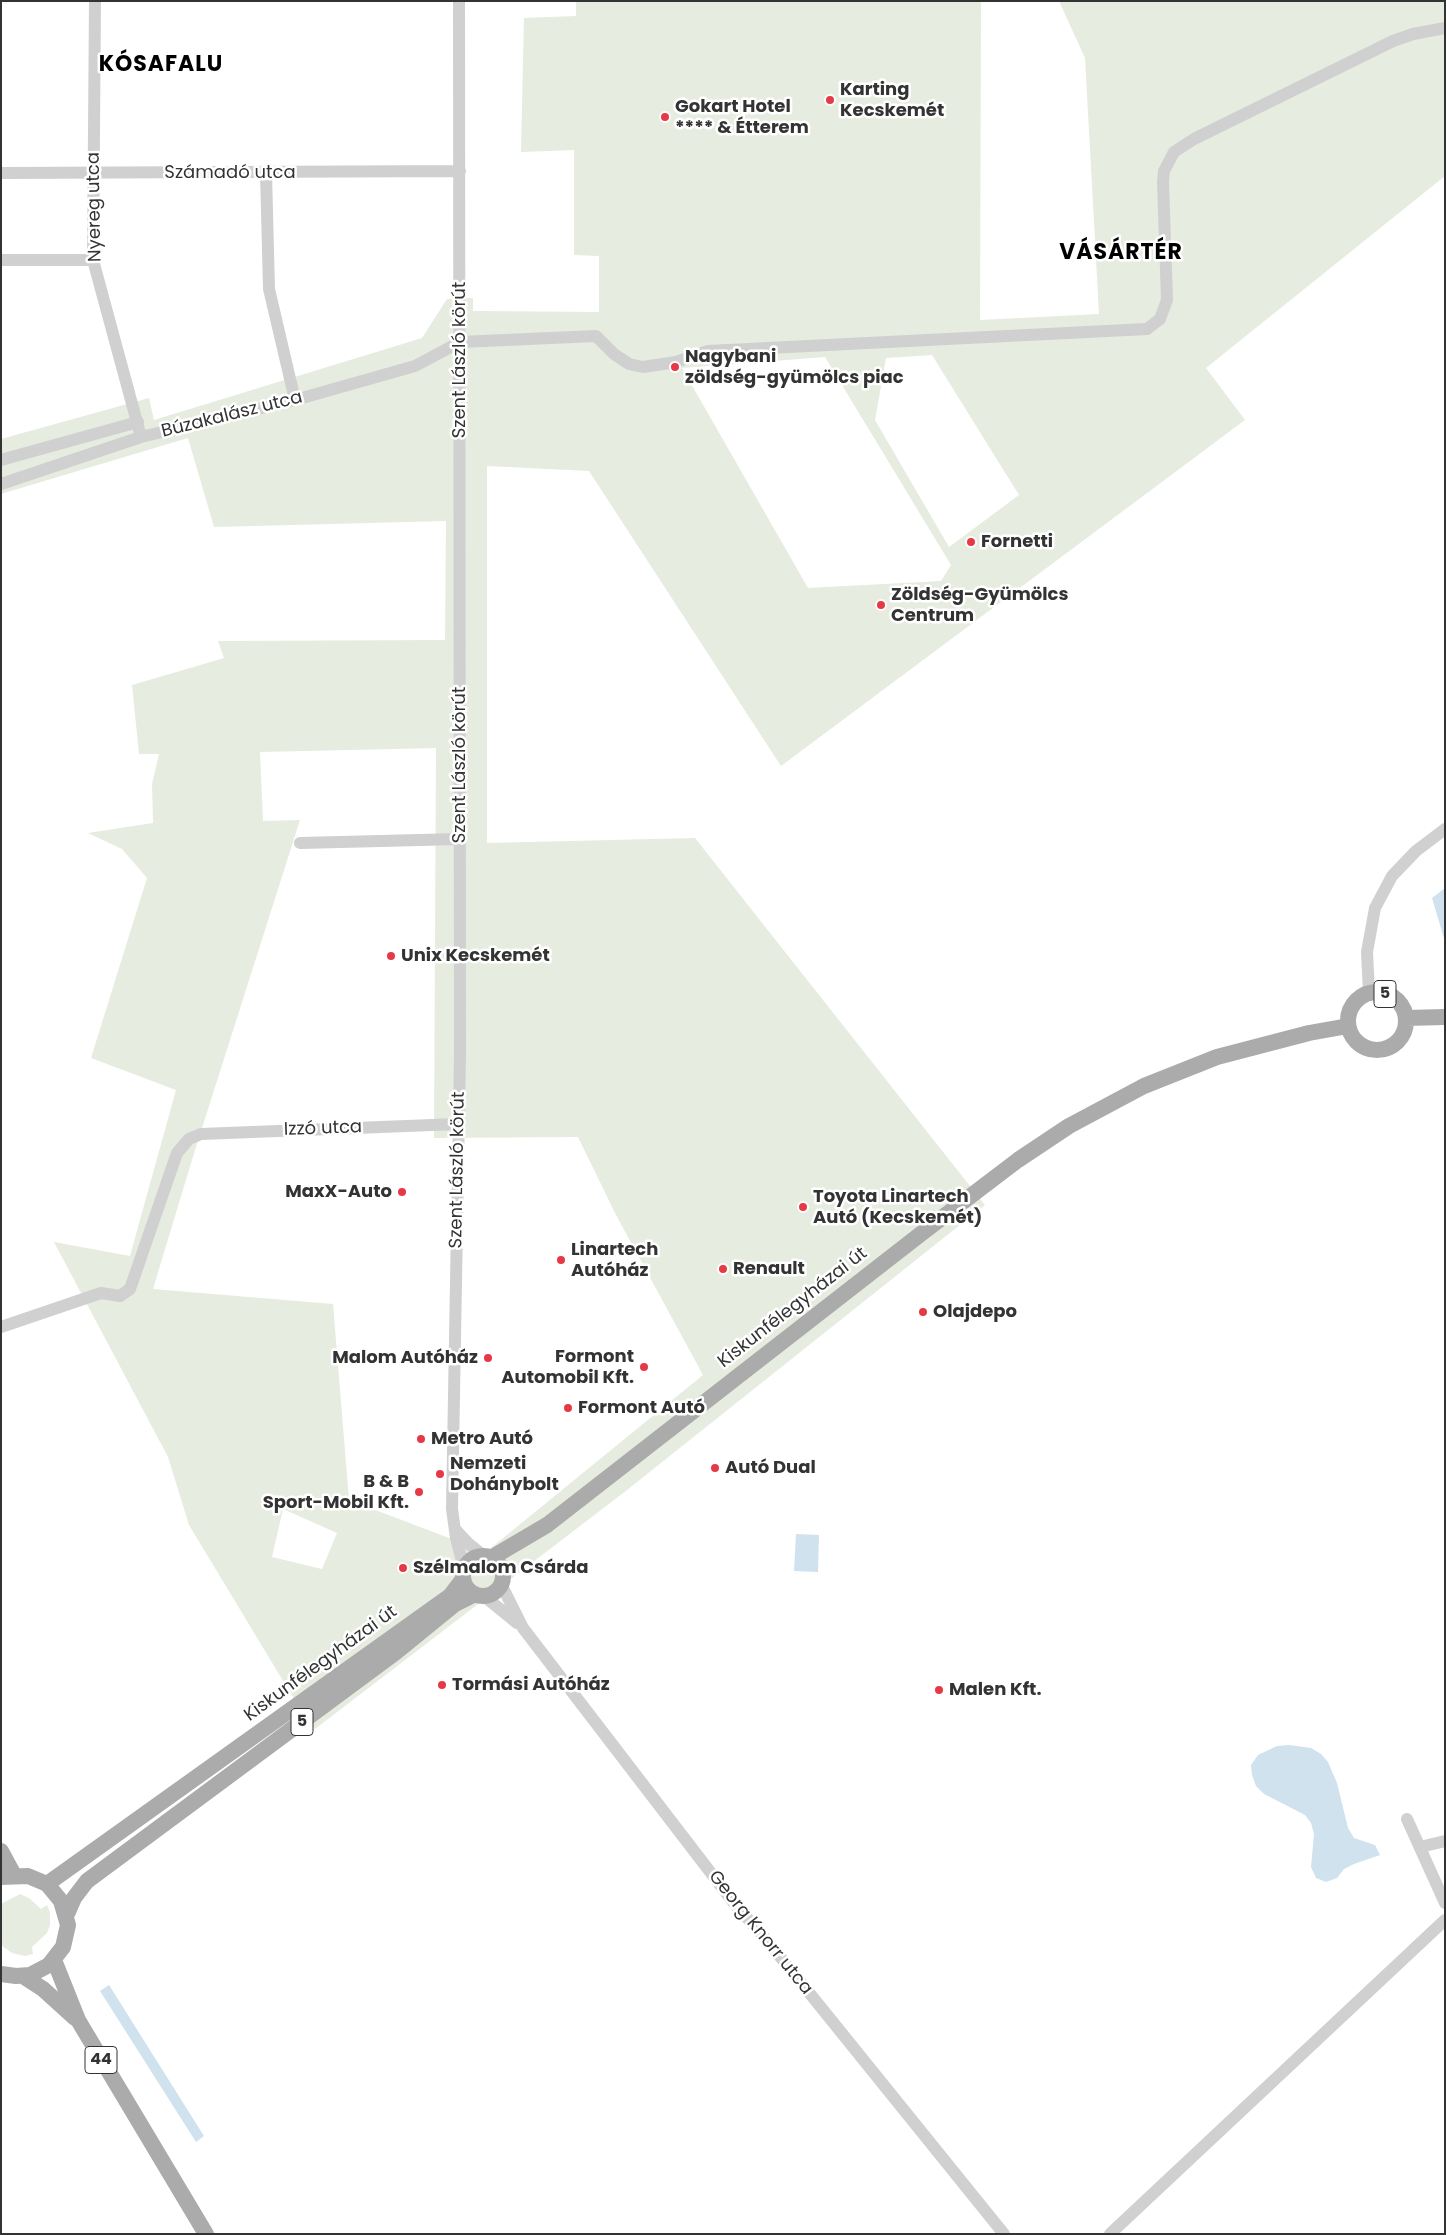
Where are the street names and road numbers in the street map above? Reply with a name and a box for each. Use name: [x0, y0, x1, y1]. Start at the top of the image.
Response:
street label: Nyereg utca: [83, 152, 107, 262]
street label: Számadó utca: [164, 162, 296, 184]
street label: Szent László körút: [449, 282, 471, 438]
street label: Búzakalász utca: [159, 387, 305, 443]
street label: Szent László körút: [449, 687, 471, 843]
road number: 5: [1374, 981, 1396, 1008]
street label: Szent László körút: [446, 1091, 470, 1249]
street label: Izzó utca: [283, 1117, 363, 1141]
street label: Kiskunfélegyházai út: [714, 1243, 872, 1373]
street label: Kiskunfélegyházai út: [241, 1601, 401, 1727]
road number: 5: [291, 1708, 313, 1735]
street label: Georg Knorr utca: [703, 1867, 817, 1999]
road number: 44: [85, 2046, 117, 2074]

